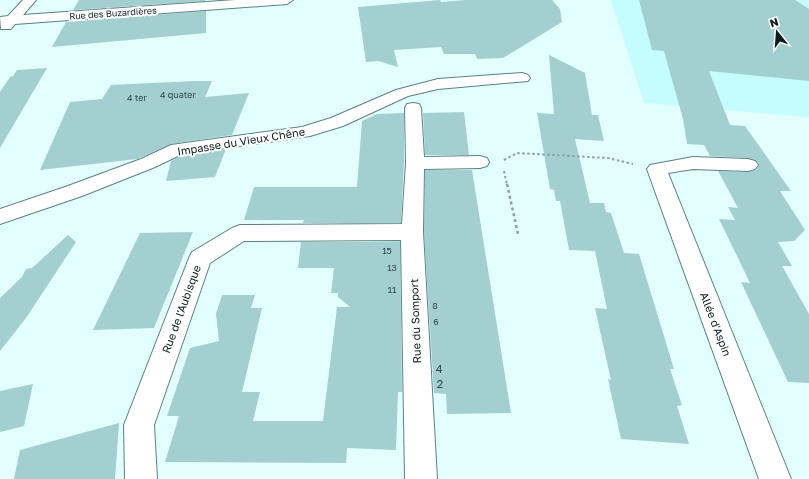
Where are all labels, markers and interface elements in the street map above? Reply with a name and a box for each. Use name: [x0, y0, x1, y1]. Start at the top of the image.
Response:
street label: Rue des Buzardières: [69, 4, 157, 22]
north arrow: [757, 12, 797, 52]
text: N: [768, 15, 780, 29]
house number: 4 quater: [160, 89, 197, 100]
house number: 4 ter: [127, 92, 148, 103]
street label: Impasse du Vieux Chêne: [176, 124, 306, 158]
house number: 15: [382, 245, 392, 256]
house number: 13: [387, 262, 397, 273]
street label: Rue de l'Aubisque: [159, 263, 203, 355]
street label: Rue du Somport: [407, 278, 423, 364]
house number: 11: [388, 284, 397, 295]
street label: Allée d'Aspin: [698, 290, 734, 358]
house number: 8: [432, 300, 438, 311]
house number: 6: [433, 316, 439, 327]
house number: 4: [436, 362, 443, 375]
house number: 2: [437, 377, 443, 390]

